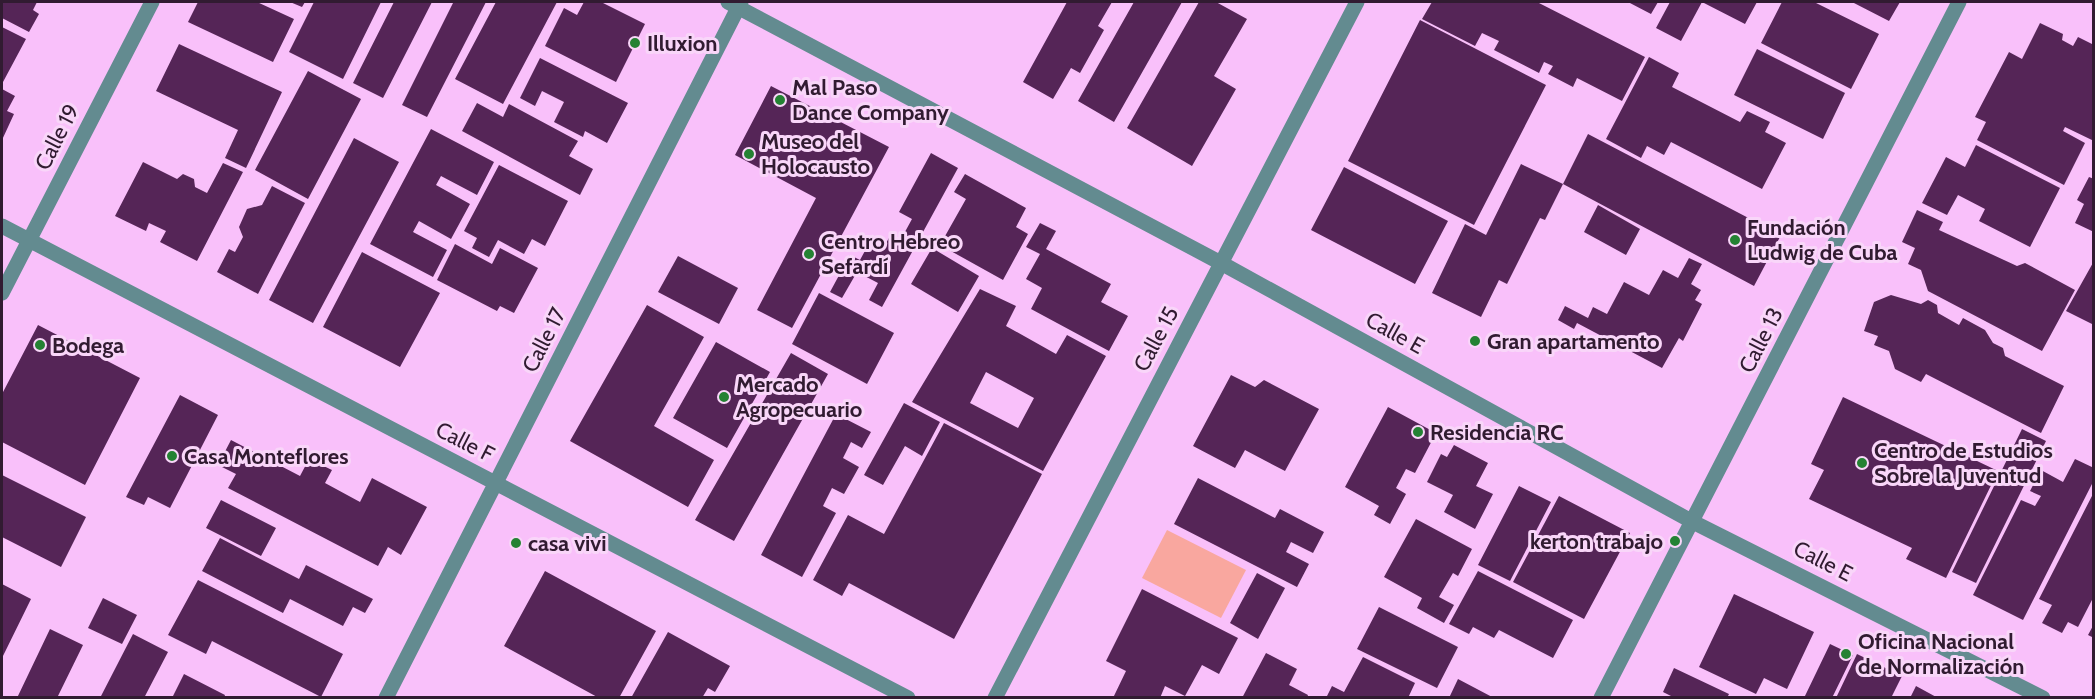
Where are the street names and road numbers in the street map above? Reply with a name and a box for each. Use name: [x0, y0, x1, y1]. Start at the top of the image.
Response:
street label: Calle 19: [29, 100, 85, 174]
street label: Calle 15: [1128, 302, 1184, 376]
street label: Calle 17: [516, 303, 572, 377]
street label: Calle 13: [1733, 303, 1789, 377]
street label: Calle E: [1361, 306, 1429, 360]
street label: Calle F: [431, 416, 499, 468]
street label: Calle E: [1789, 535, 1857, 587]

